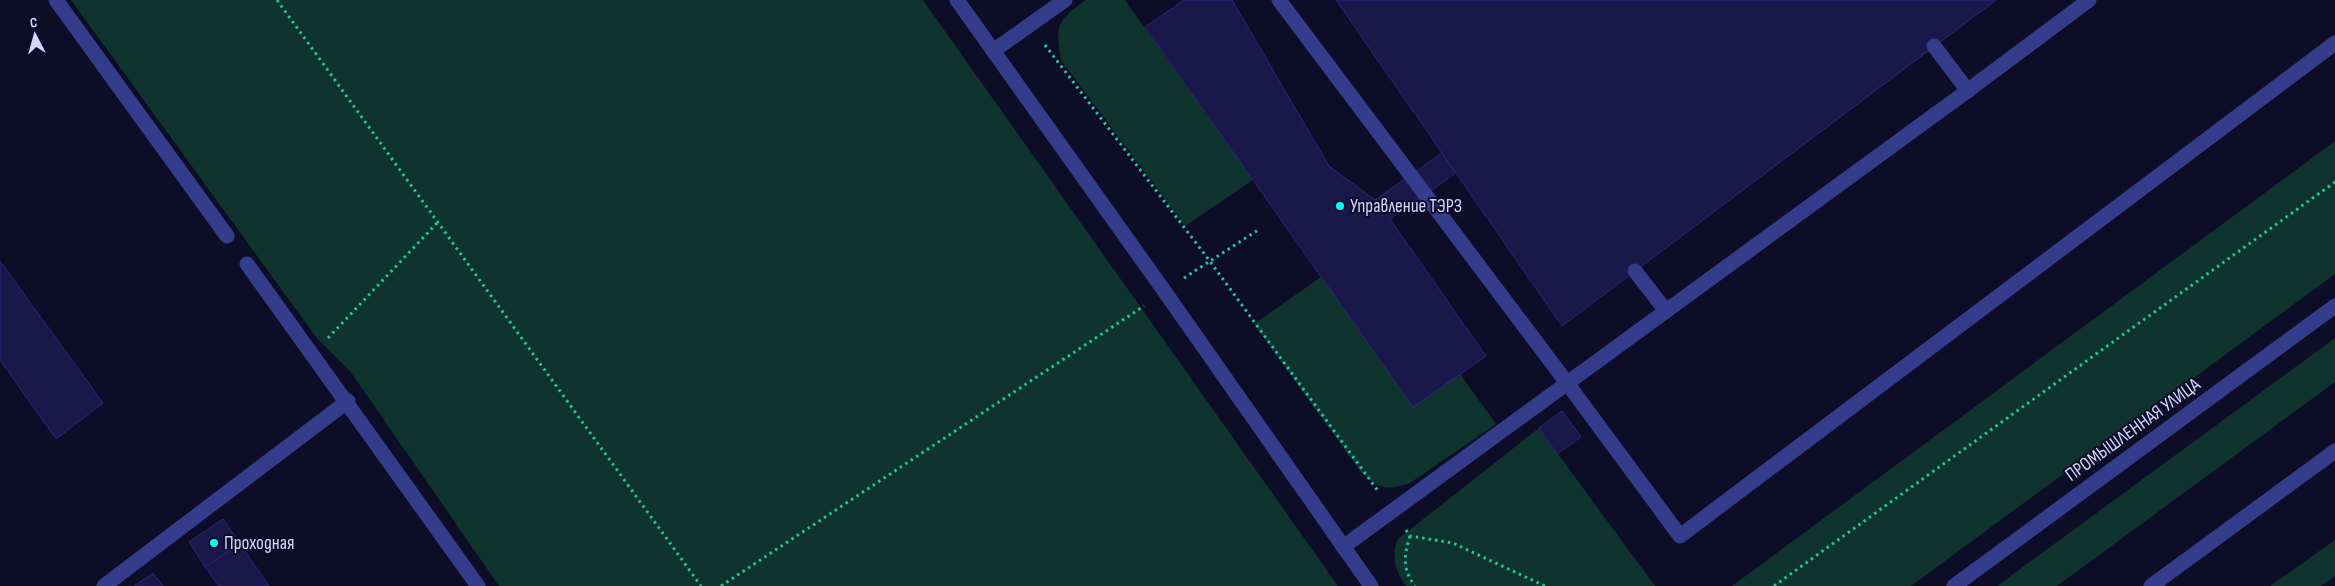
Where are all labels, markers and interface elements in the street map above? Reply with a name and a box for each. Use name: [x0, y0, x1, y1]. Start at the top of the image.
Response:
north arrow: [10, 10, 60, 60]
text: С: [29, 14, 38, 31]
place label: Управление ТЭРЗ: [1350, 195, 1462, 218]
marker: Управление ТЭРЗ: [1334, 200, 1346, 212]
street label: ПРОМЫШЛЕННАЯ УЛИЦА: [2061, 373, 2206, 487]
place label: Проходная: [224, 532, 295, 555]
marker: Проходная: [208, 537, 220, 549]

